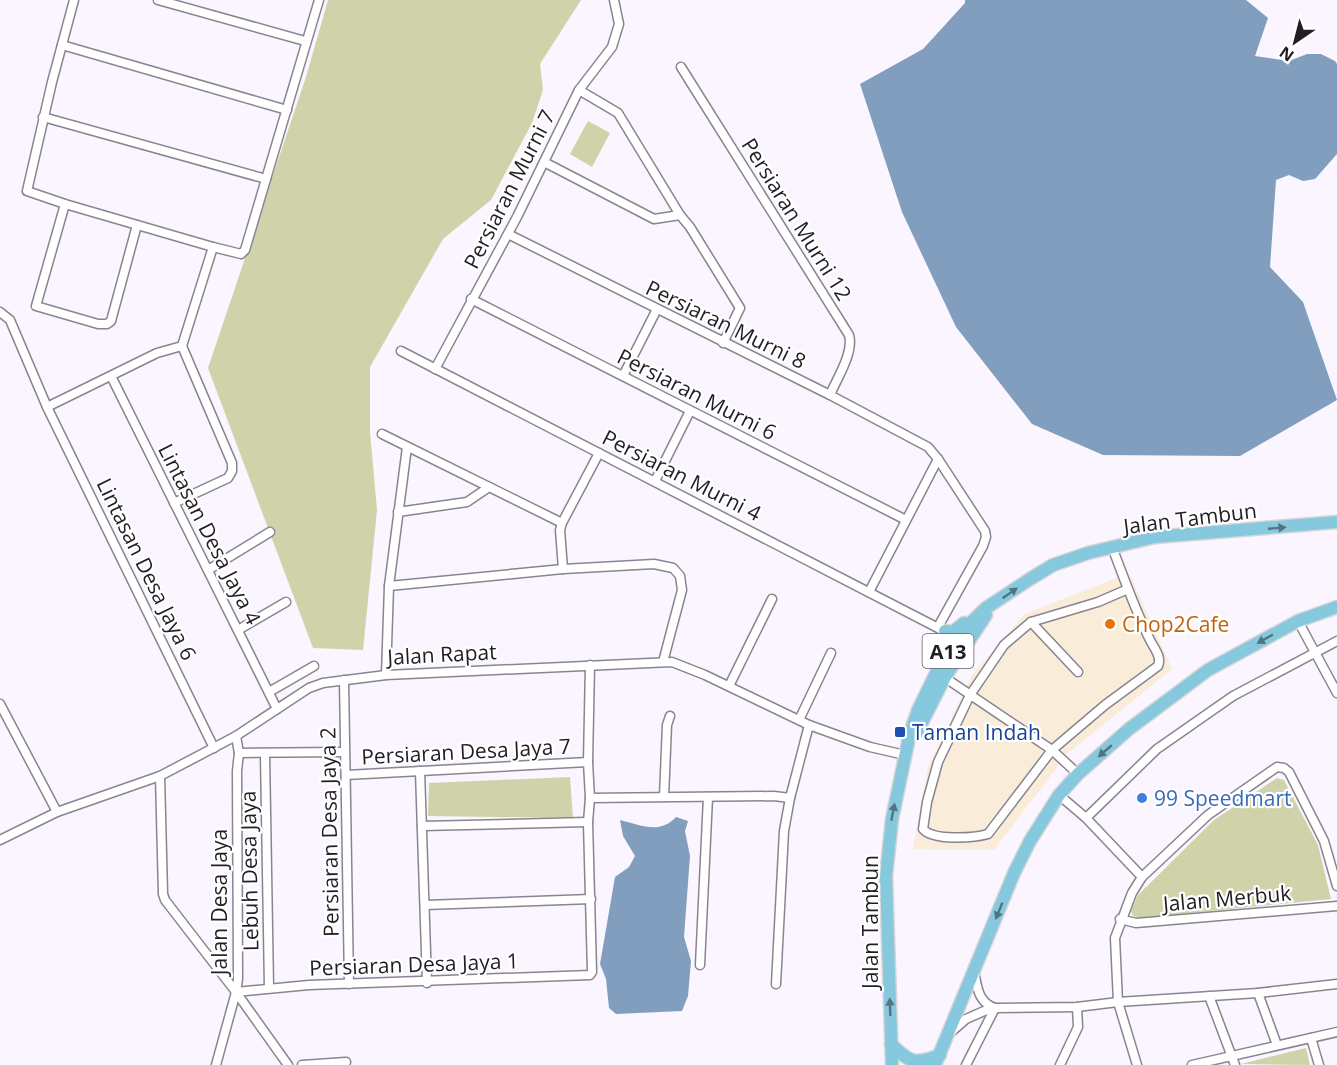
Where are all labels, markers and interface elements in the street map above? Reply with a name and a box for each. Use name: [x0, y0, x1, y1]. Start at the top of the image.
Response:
north arrow: [1265, 12, 1325, 72]
text: N: [1275, 42, 1298, 67]
street label: Persiaran Murni 7: [457, 105, 561, 273]
street label: Persiaran Murni 12: [736, 132, 858, 306]
street label: Persiaran Murni 8: [641, 273, 811, 375]
street label: Persiaran Murni 6: [613, 342, 781, 446]
street label: Persiaran Murni 4: [598, 423, 766, 527]
street label: Lintasan Desa Jaya 4: [152, 439, 268, 629]
street label: Lintasan Desa Jaya 6: [91, 473, 203, 665]
street label: Jalan Tambun: [1120, 496, 1258, 540]
one-way arrow: [1267, 523, 1286, 532]
one-way arrow: [1001, 587, 1017, 599]
place label: Chop2Cafe: [1122, 610, 1229, 638]
marker: Chop2Cafe: [1103, 617, 1117, 631]
road number: A13: [922, 634, 974, 668]
one-way arrow: [1256, 634, 1273, 644]
street label: Jalan Rapat: [385, 637, 497, 671]
place label: Taman Indah: [912, 718, 1041, 746]
marker: Taman Indah: [893, 725, 907, 739]
street label: Persiaran Desa Jaya 2: [313, 727, 345, 937]
street label: Persiaran Desa Jaya 7: [361, 732, 571, 770]
one-way arrow: [1097, 744, 1113, 757]
place label: 99 Speedmart: [1154, 784, 1291, 812]
street label: Lebuh Desa Jaya: [234, 791, 264, 951]
marker: 99 Speedmart: [1135, 791, 1149, 805]
one-way arrow: [889, 802, 898, 821]
street label: Jalan Desa Jaya: [205, 829, 233, 977]
street label: Jalan Tambun: [856, 855, 884, 991]
street label: Jalan Merbuk: [1160, 878, 1292, 918]
one-way arrow: [993, 902, 1003, 920]
street label: Persiaran Desa Jaya 1: [309, 946, 519, 982]
one-way arrow: [886, 997, 895, 1016]

